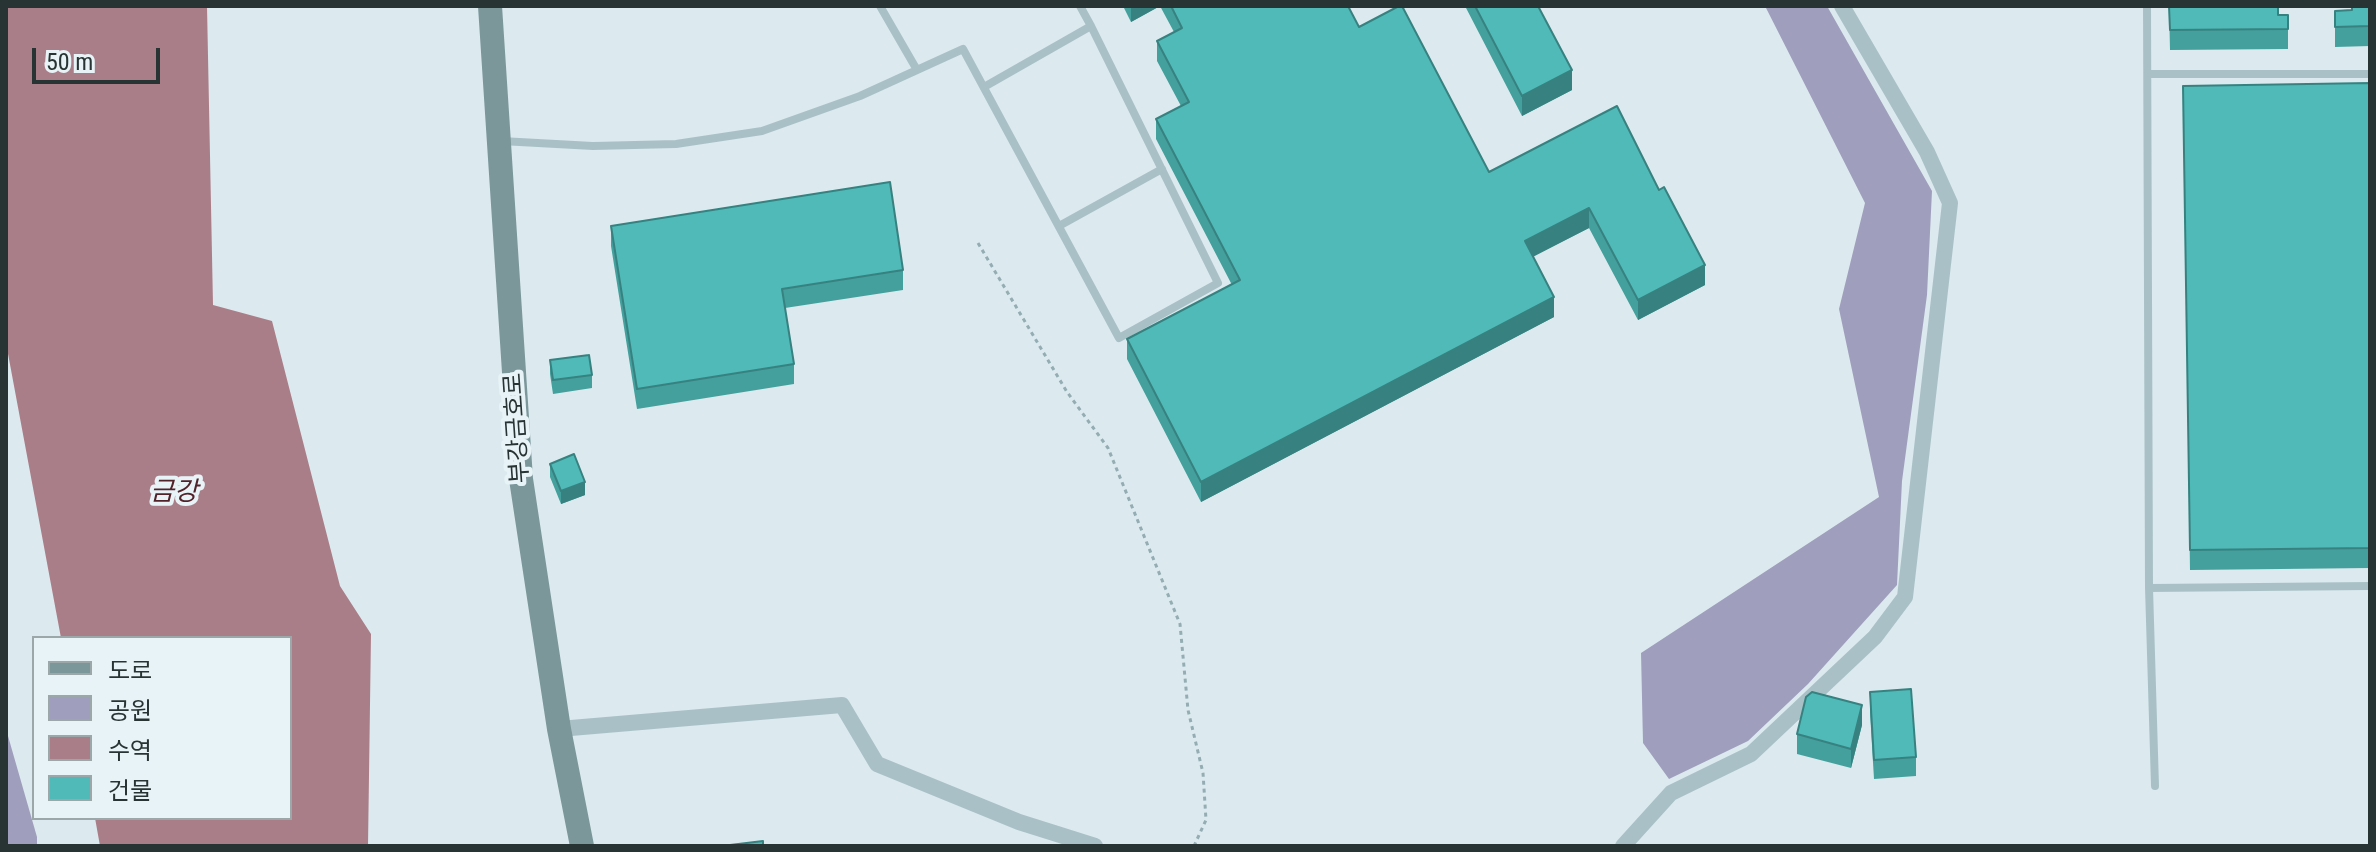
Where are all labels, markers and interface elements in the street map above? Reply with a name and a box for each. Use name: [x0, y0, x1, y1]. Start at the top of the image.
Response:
scale bar: [36, 32, 164, 82]
text: 50 m: [46, 48, 93, 76]
street label: 부강금호로: [500, 372, 536, 484]
water label: 금강: [150, 477, 198, 509]
legend: [32, 636, 292, 820]
text: 도로: [108, 657, 152, 685]
text: 공원: [108, 697, 152, 725]
text: 수역: [108, 737, 152, 765]
text: 건물: [108, 777, 152, 805]

